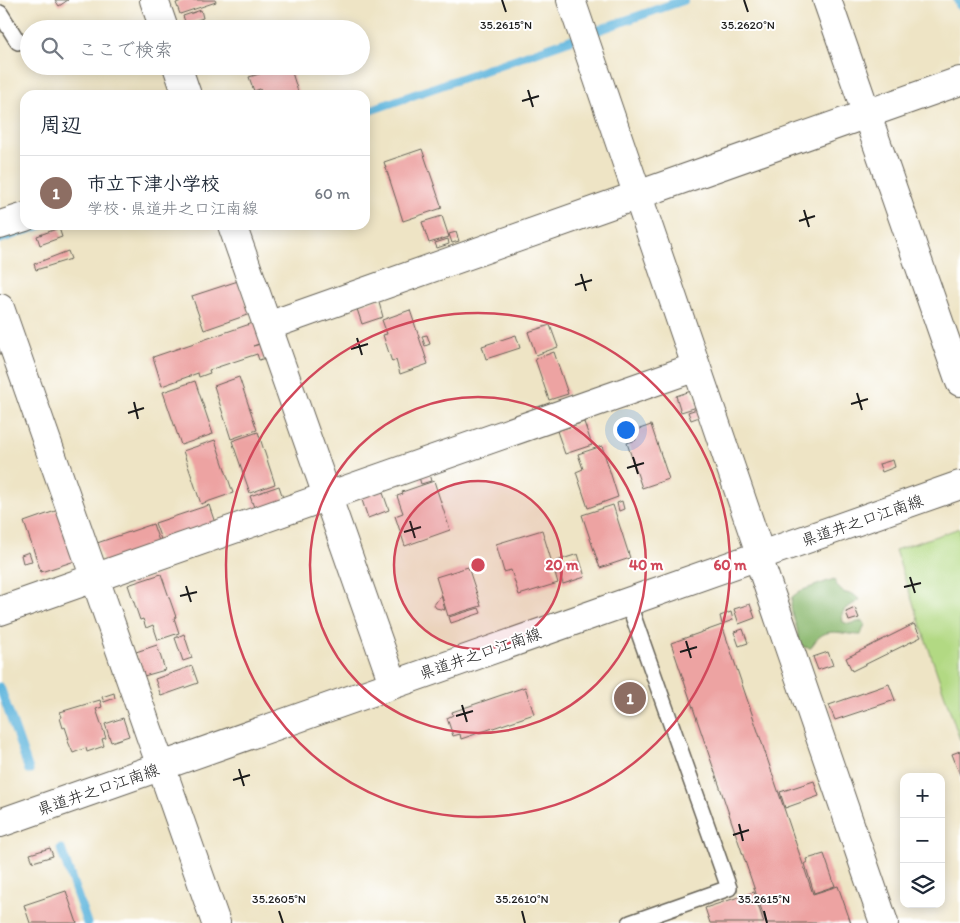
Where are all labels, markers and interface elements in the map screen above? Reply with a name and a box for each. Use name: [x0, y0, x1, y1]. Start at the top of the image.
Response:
text: 35.2615°N: [480, 18, 532, 32]
text: 35.2620°N: [721, 18, 775, 32]
search box: [20, 20, 370, 75]
icon: search: [38, 34, 66, 62]
text: ここで検索: [78, 38, 173, 61]
text: 周辺: [40, 112, 82, 137]
text: 市立下津小学校: [87, 172, 220, 195]
text: 1: [52, 184, 60, 203]
text: 60 m: [315, 184, 350, 203]
text: 学校 · 県道井之口江南線: [87, 199, 258, 218]
your location: [613, 417, 639, 443]
street label: 県道井之口江南線: [799, 491, 926, 550]
centre of rings: [469, 556, 487, 574]
text: 20 m: [545, 556, 579, 574]
text: 40 m: [629, 556, 664, 574]
text: 60 m: [713, 556, 747, 574]
street label: 県道井之口江南線: [417, 624, 544, 683]
pin: 1: [614, 679, 646, 717]
street label: 県道井之口江南線: [35, 760, 162, 819]
map controls: [900, 773, 945, 908]
button: +: [900, 773, 945, 818]
button: −: [900, 818, 945, 863]
button: layers: [900, 863, 945, 908]
text: 35.2605°N: [252, 892, 306, 906]
text: 35.2610°N: [495, 892, 549, 906]
text: 35.2615°N: [738, 892, 790, 906]

